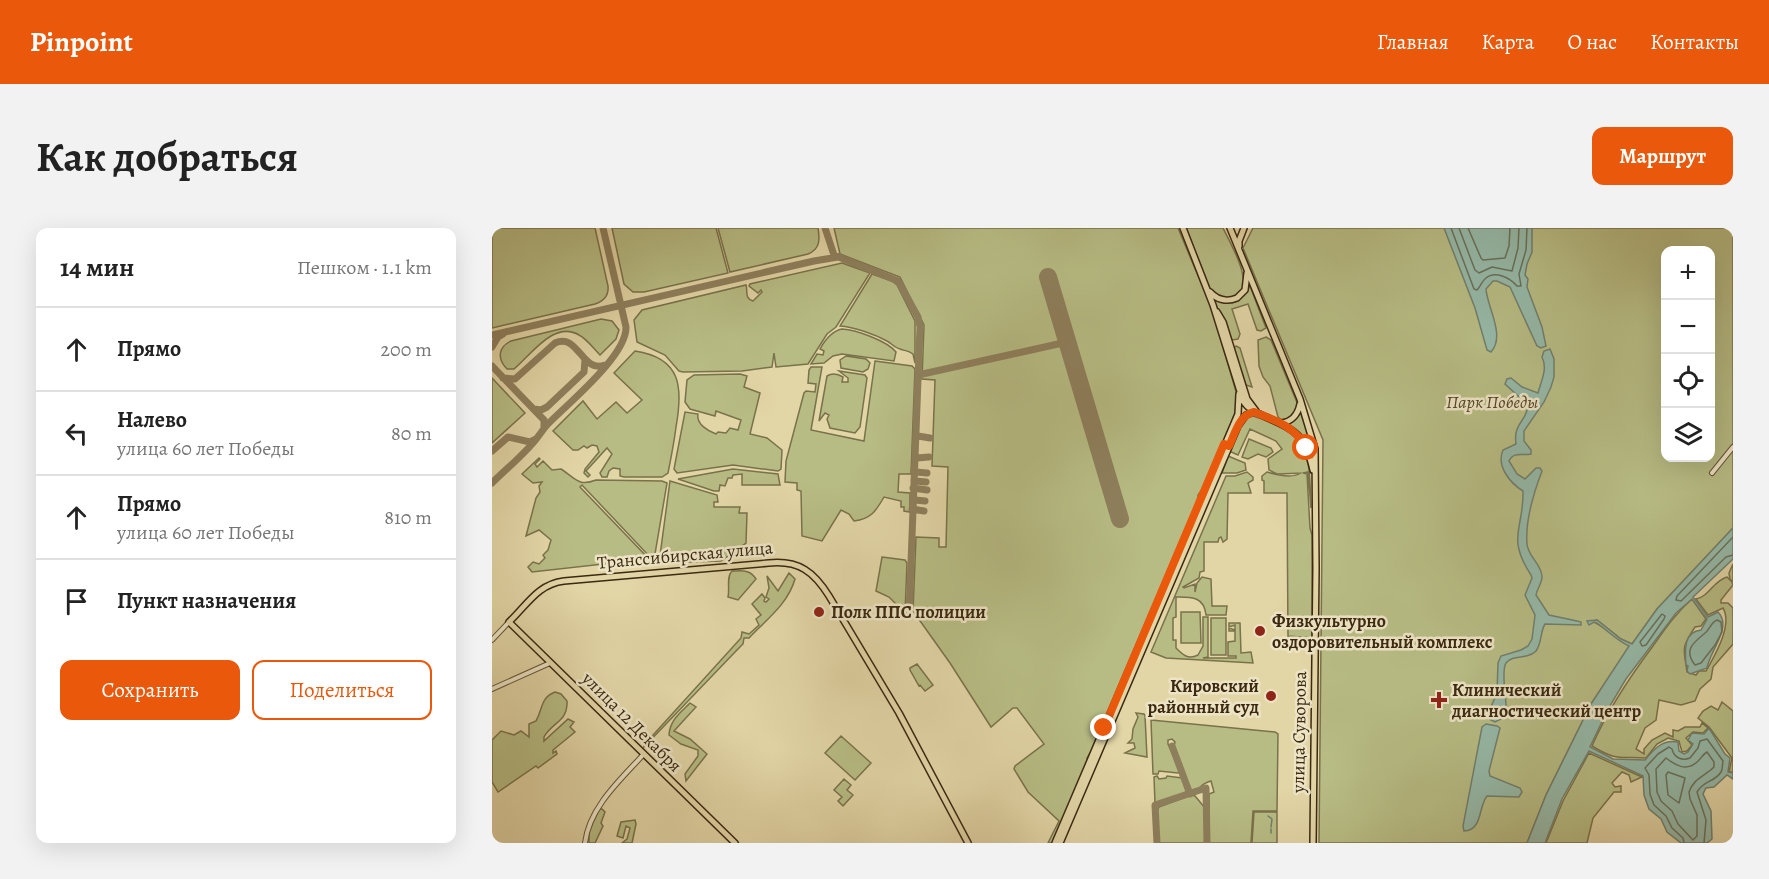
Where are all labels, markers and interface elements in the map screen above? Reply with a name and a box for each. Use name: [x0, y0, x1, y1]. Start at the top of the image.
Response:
text: Pinpoint: [30, 23, 133, 61]
text: Главная: [1377, 28, 1449, 56]
text: Карта: [1482, 28, 1534, 56]
text: О нас: [1567, 28, 1617, 56]
text: Контакты: [1650, 28, 1739, 56]
button: Маршрут: [1592, 127, 1733, 185]
text: Как добраться: [36, 128, 298, 185]
map controls: [1661, 246, 1715, 462]
button: +: [1661, 246, 1715, 300]
text: 14 мин: [60, 250, 134, 285]
text: Пешком · 1.1 km: [297, 254, 432, 281]
button: −: [1661, 300, 1715, 354]
icon: ahead: [60, 333, 93, 366]
text: Прямо: [117, 334, 181, 364]
text: 200 m: [381, 336, 432, 363]
button: locate: [1661, 354, 1715, 408]
park label: Парк Победы: [1446, 390, 1538, 414]
text: Налево: [117, 405, 187, 435]
button: layers: [1661, 408, 1715, 462]
icon: left: [60, 417, 93, 450]
text: 80 m: [391, 420, 432, 447]
route start: [1292, 434, 1318, 460]
text: улица 60 лет Победы: [117, 435, 294, 462]
text: Прямо: [117, 489, 181, 519]
icon: ahead: [60, 501, 93, 534]
text: 810 m: [384, 504, 432, 531]
text: улица 60 лет Победы: [117, 519, 294, 546]
street label: Транссибирская улица: [596, 535, 774, 575]
icon: arrive: [60, 585, 93, 618]
text: Пункт назначения: [117, 586, 296, 616]
place label: Полк ППС полиции: [831, 600, 986, 624]
marker: Полк ППС полиции: [812, 605, 826, 619]
place label: Физкультурно оздоровительный комплекс: [1272, 609, 1493, 654]
marker: Физкультурно оздоровительный комплекс: [1253, 624, 1267, 638]
button: Сохранить: [60, 660, 240, 720]
button: Поделиться: [252, 660, 432, 720]
street label: улица 12 Декабря: [576, 666, 687, 777]
street label: улица Суворова: [1286, 670, 1312, 794]
place label: Кировский районный суд: [1148, 674, 1259, 719]
place label: Клинический диагностический центр: [1451, 678, 1642, 723]
marker: Кировский районный суд: [1264, 689, 1278, 703]
marker: Клинический диагностический центр: [1430, 691, 1448, 709]
route end: [1090, 714, 1116, 740]

